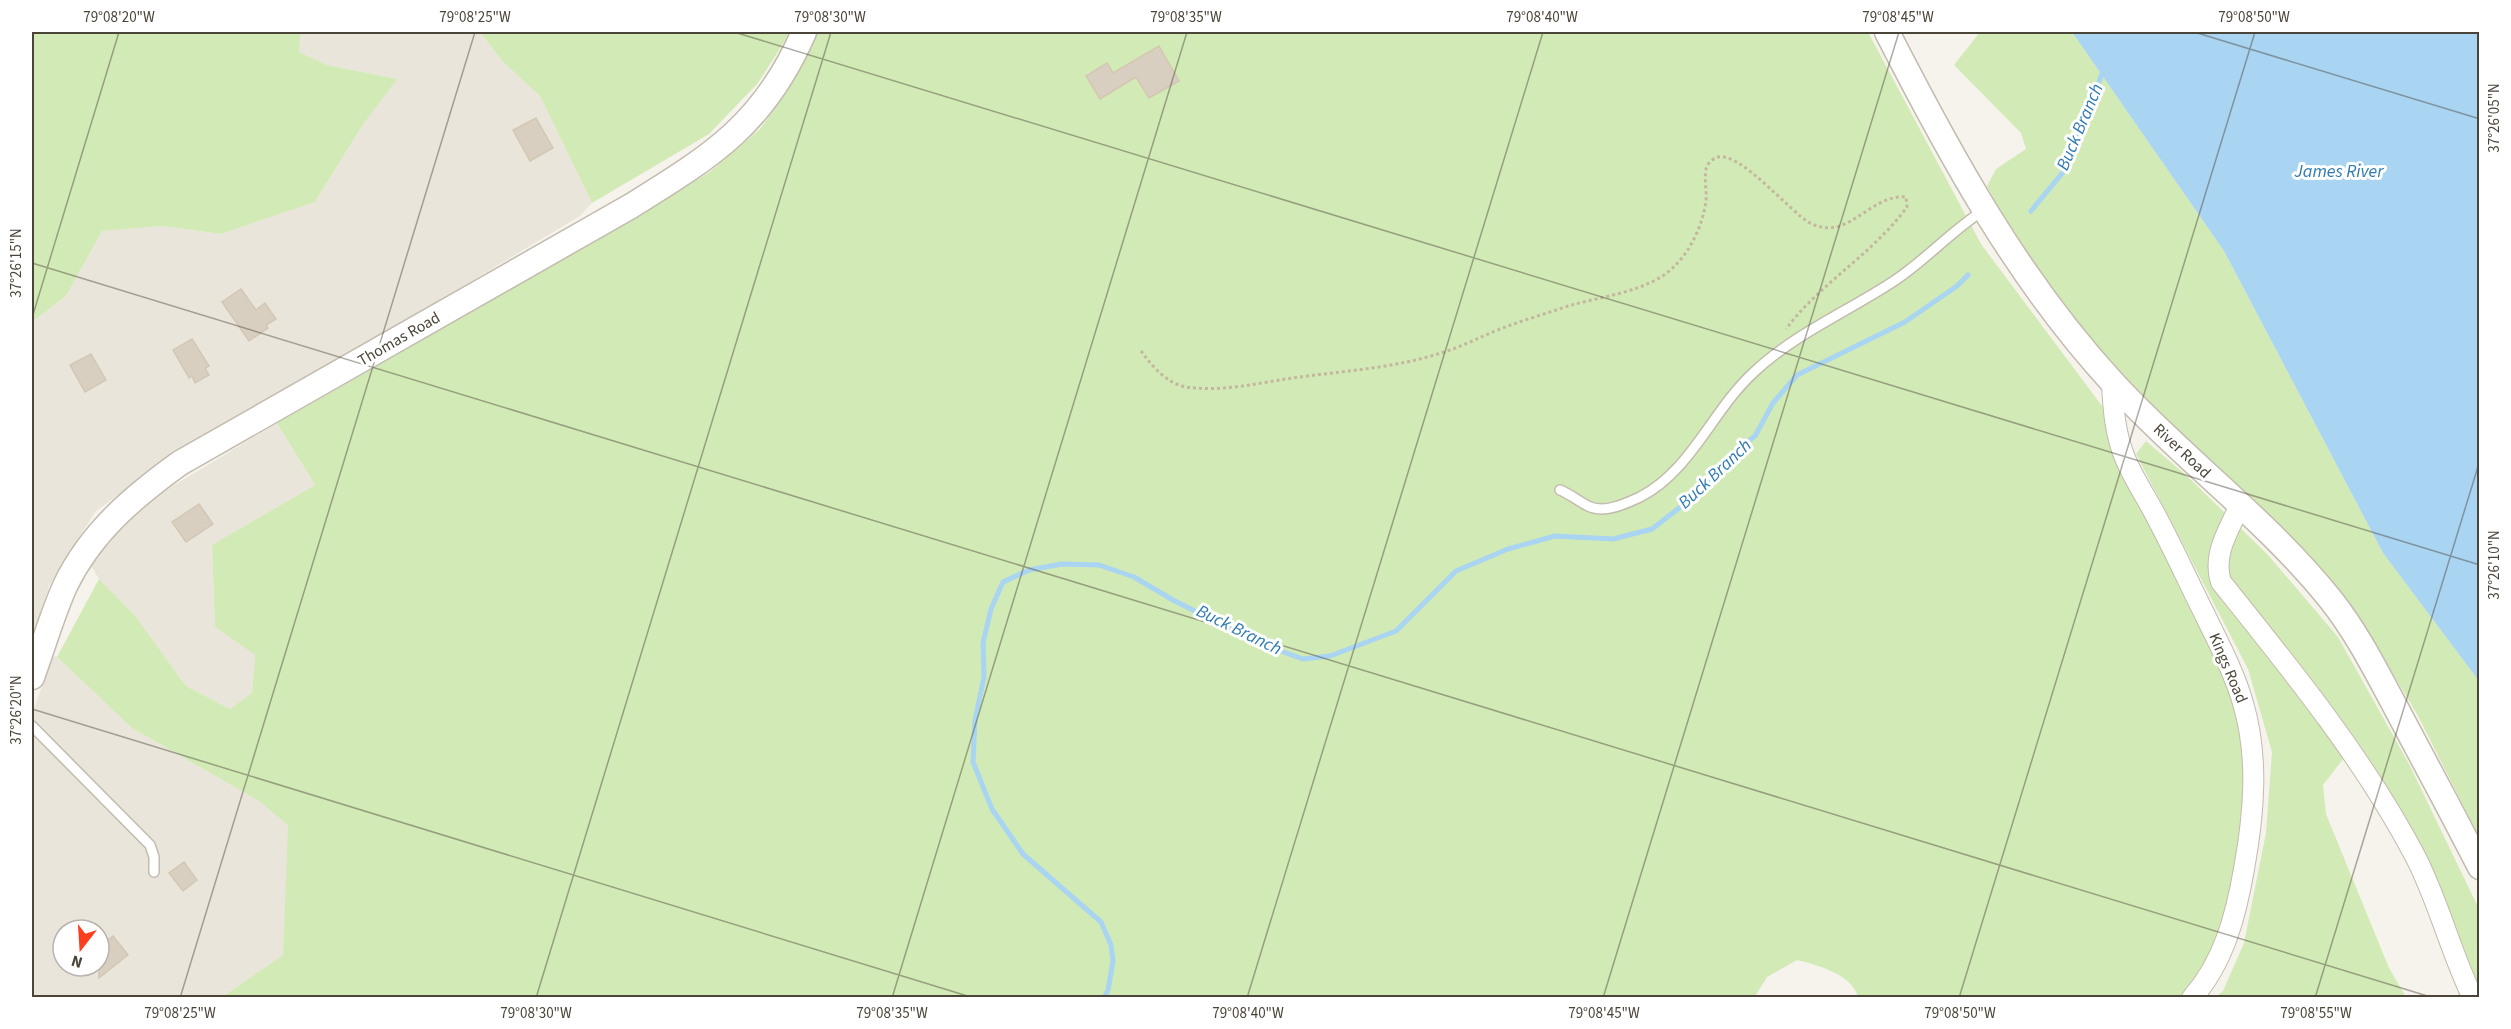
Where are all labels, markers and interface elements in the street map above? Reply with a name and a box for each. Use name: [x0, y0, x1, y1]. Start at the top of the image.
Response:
text: 79°08'20"W: [83, 7, 155, 28]
text: 79°08'25"W: [439, 7, 511, 28]
text: 79°08'30"W: [794, 7, 866, 28]
text: 79°08'35"W: [1150, 7, 1222, 28]
text: 79°08'40"W: [1506, 7, 1578, 28]
text: 79°08'45"W: [1862, 7, 1934, 28]
text: 79°08'50"W: [2218, 7, 2290, 28]
water label: Buck Branch: [2050, 80, 2110, 174]
text: 37°26'05"N: [2484, 83, 2505, 153]
water label: James River: [2294, 159, 2384, 184]
text: 37°26'15"N: [6, 228, 27, 298]
street label: Thomas Road: [354, 307, 444, 371]
street label: River Road: [2148, 419, 2216, 483]
water label: Buck Branch: [1673, 433, 1757, 515]
text: 37°26'10"N: [2484, 530, 2505, 600]
water label: Buck Branch: [1192, 599, 1286, 661]
street label: Kings Road: [2203, 630, 2253, 706]
text: 37°26'20"N: [6, 675, 27, 745]
north arrow: [51, 918, 111, 978]
text: N: [69, 949, 85, 973]
text: 79°08'25"W: [144, 1003, 216, 1024]
text: 79°08'30"W: [500, 1003, 572, 1024]
text: 79°08'35"W: [856, 1003, 928, 1024]
text: 79°08'40"W: [1212, 1003, 1284, 1024]
text: 79°08'45"W: [1568, 1003, 1640, 1024]
text: 79°08'50"W: [1924, 1003, 1996, 1024]
text: 79°08'55"W: [2280, 1003, 2352, 1024]

